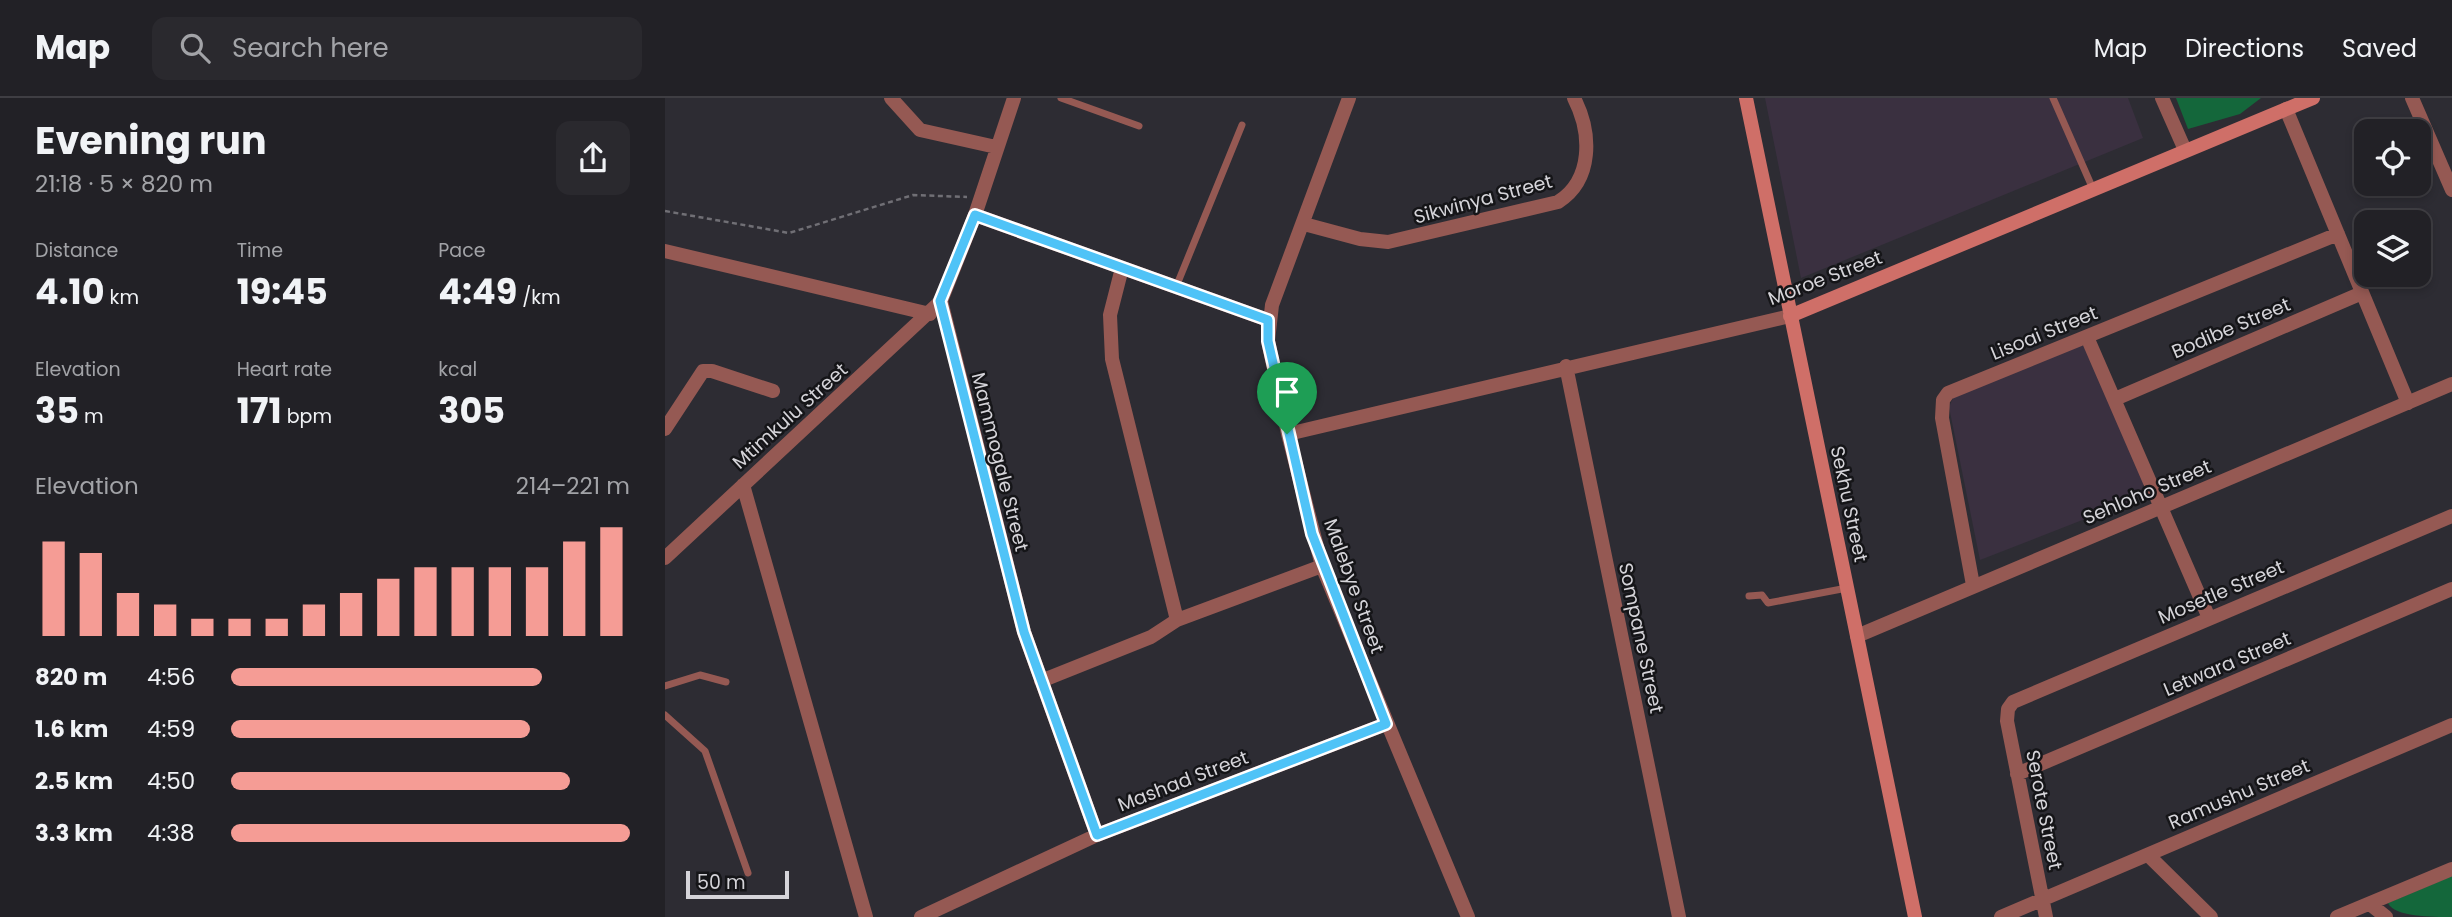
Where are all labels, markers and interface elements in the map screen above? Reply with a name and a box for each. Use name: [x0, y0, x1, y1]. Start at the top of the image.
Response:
search box: [152, 17, 642, 80]
text: Map: [35, 24, 110, 71]
icon: search: [176, 29, 214, 67]
text: Search here: [232, 30, 389, 66]
text: Map: [2094, 32, 2147, 65]
text: Directions: [2185, 32, 2304, 65]
text: Saved: [2342, 32, 2417, 65]
text: Evening run: [35, 114, 267, 167]
map controls: [2354, 119, 2431, 287]
button: locate: [2354, 119, 2431, 196]
button: share: [556, 121, 630, 195]
text: 21:18 · 5 × 820 m: [35, 168, 213, 200]
street label: Sikwinya Street: [1411, 168, 1555, 230]
button: layers: [2354, 210, 2431, 287]
text: Distance: [35, 237, 118, 264]
text: Time: [237, 237, 283, 264]
text: Pace: [438, 237, 486, 264]
street label: Moroe Street: [1764, 244, 1886, 312]
text: 4.10: [35, 267, 105, 316]
text: 19:45: [237, 267, 328, 316]
text: 4:49: [438, 267, 517, 316]
text: km: [105, 284, 139, 311]
text: /km: [517, 284, 561, 311]
street label: Bodibe Street: [2167, 291, 2295, 365]
street label: Lisoai Street: [1986, 299, 2102, 367]
text: Elevation: [35, 356, 121, 383]
text: Heart rate: [237, 356, 332, 383]
text: kcal: [438, 356, 477, 383]
street label: Mtimkulu Street: [726, 357, 854, 475]
pin: [1257, 362, 1317, 434]
street label: Mammogale Street: [965, 370, 1035, 554]
icon: arrive: [1268, 373, 1306, 411]
text: 35: [35, 386, 79, 435]
text: 171: [237, 386, 282, 435]
text: 305: [438, 386, 505, 435]
text: m: [79, 403, 104, 430]
text: bpm: [282, 403, 332, 430]
street label: Sekhu Street: [1824, 444, 1874, 564]
street label: Sehloho Street: [2079, 453, 2215, 531]
text: Elevation: [35, 470, 139, 502]
text: 214–221 m: [516, 470, 630, 502]
street label: Malebye Street: [1317, 515, 1391, 657]
street label: Mosetle Street: [2154, 553, 2288, 631]
street label: Sompane Street: [1612, 560, 1670, 716]
street label: Letwara Street: [2159, 625, 2295, 703]
text: 820 m: [35, 661, 107, 693]
text: 4:56: [147, 661, 195, 693]
text: 1.6 km: [35, 713, 108, 745]
text: 4:59: [147, 713, 195, 745]
street label: Mashad Street: [1114, 744, 1252, 818]
street label: Serote Street: [2019, 748, 2069, 872]
street label: Ramushu Street: [2164, 752, 2314, 836]
text: 2.5 km: [35, 765, 113, 797]
text: 4:50: [147, 765, 195, 797]
text: 3.3 km: [35, 817, 113, 849]
text: 4:38: [147, 817, 194, 849]
scale bar: [686, 868, 789, 900]
text: 50 m: [697, 869, 746, 896]

